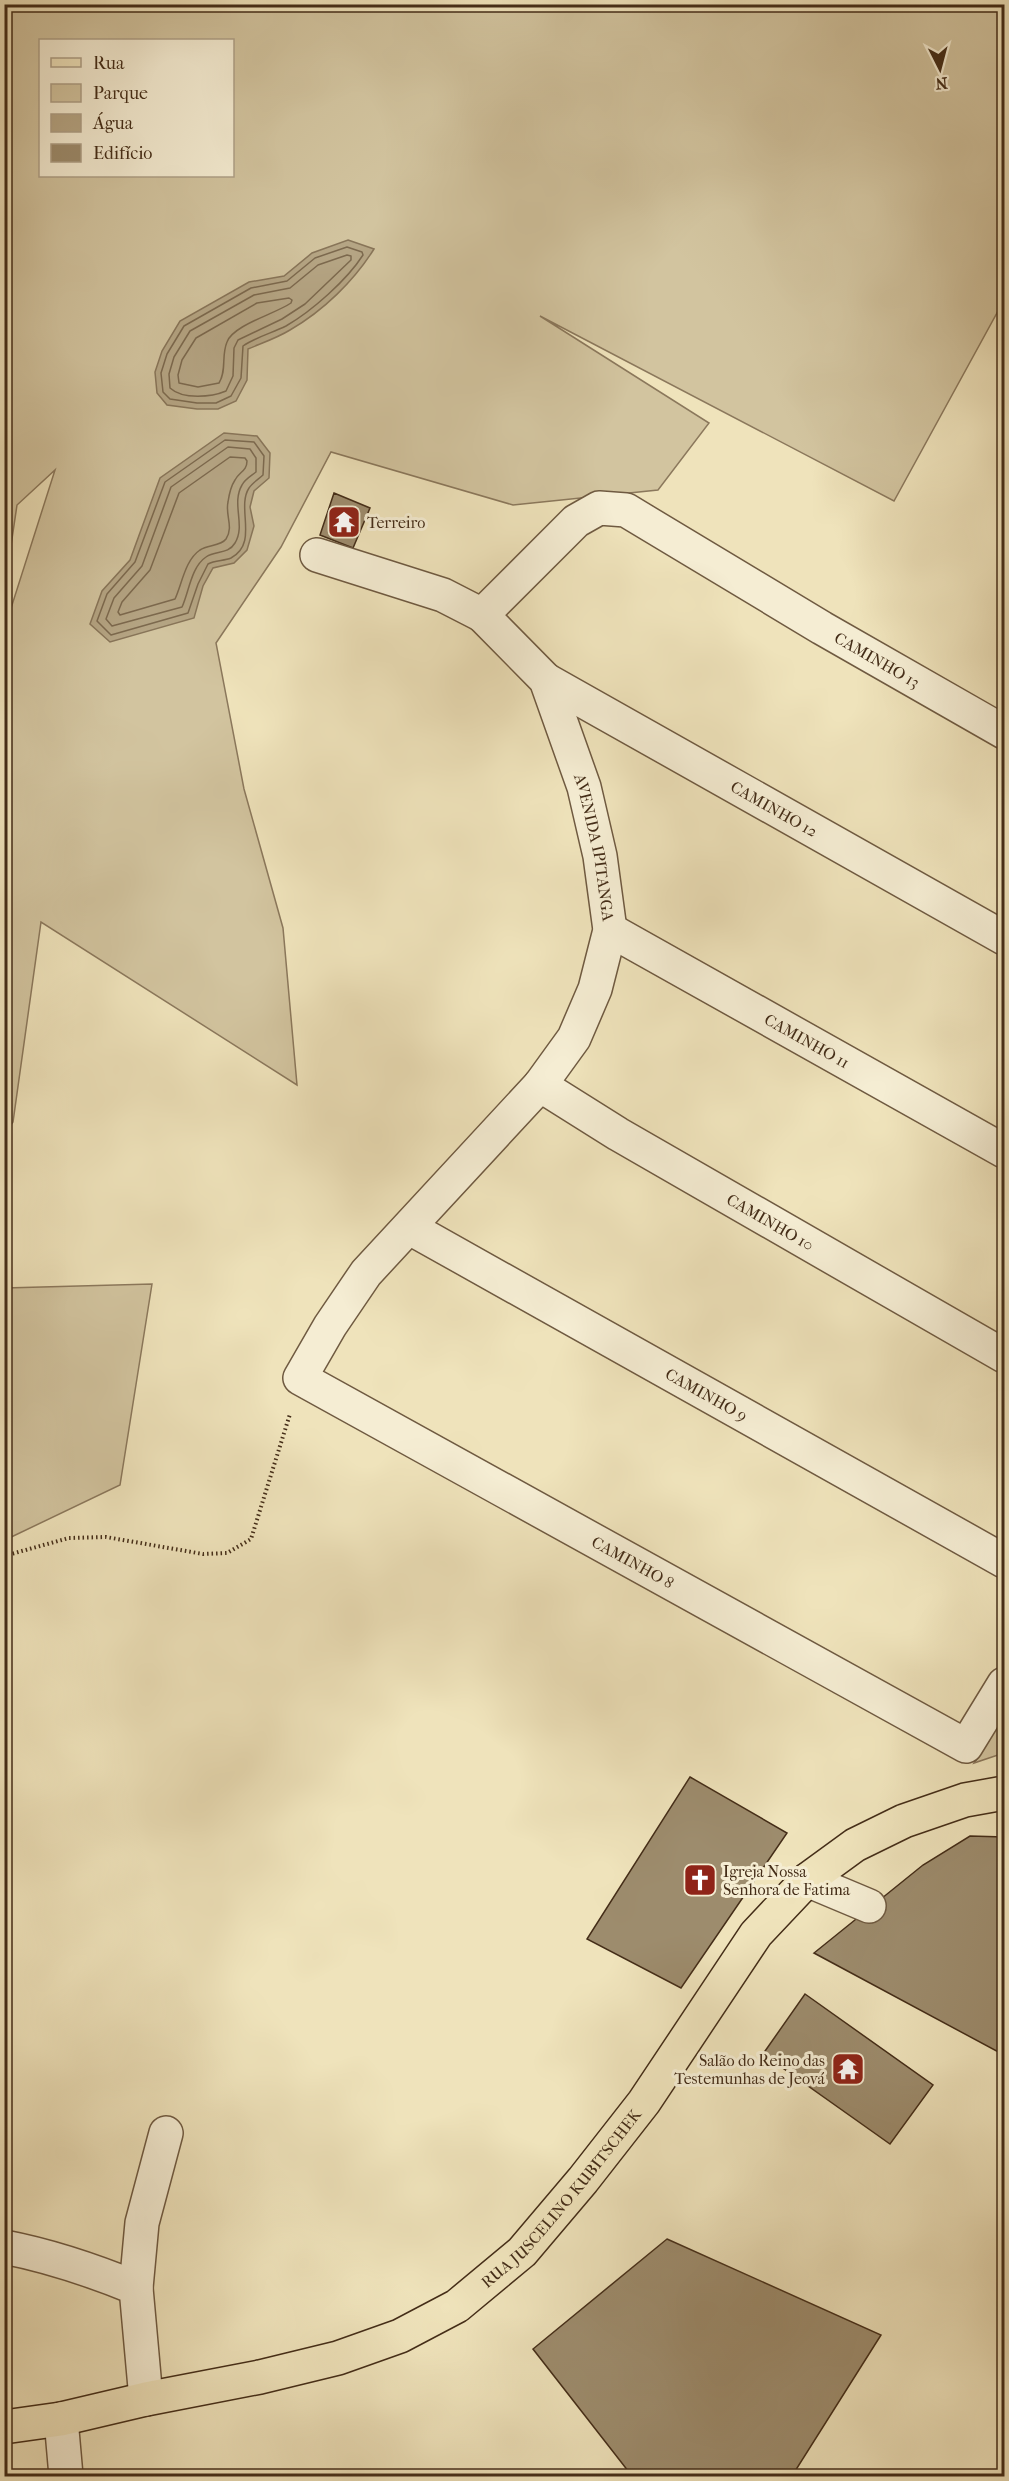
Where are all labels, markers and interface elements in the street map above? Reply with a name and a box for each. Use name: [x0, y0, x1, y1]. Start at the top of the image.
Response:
legend: [39, 39, 234, 177]
north arrow: [910, 39, 970, 99]
text: Rua: [93, 53, 125, 74]
text: N: [934, 73, 949, 94]
text: Parque: [93, 83, 148, 104]
text: Água: [92, 112, 134, 134]
text: Edifício: [93, 143, 152, 164]
temple icon: Terreiro: [326, 504, 362, 540]
place label: Terreiro: [367, 513, 425, 532]
street label: CAMINHO 13: [831, 628, 923, 692]
street label: AVENIDA IPITANGA: [570, 770, 618, 923]
street label: CAMINHO 12: [727, 777, 821, 841]
street label: CAMINHO 11: [761, 1009, 853, 1072]
street label: CAMINHO 10: [724, 1189, 817, 1254]
street label: CAMINHO 9: [662, 1364, 751, 1425]
street label: CAMINHO 8: [589, 1532, 677, 1592]
church icon: Igreja Nossa Senhora de Fatima: [682, 1862, 718, 1898]
place label: Igreja Nossa Senhora de Fatima: [723, 1862, 851, 1899]
place label: Salão do Reino das Testemunhas de Jeová: [674, 2051, 826, 2088]
temple icon: Salão do Reino das Testemunhas de Jeová: [830, 2051, 866, 2087]
street label: RUA JUSCELINO KUBITSCHEK: [477, 2104, 646, 2291]

